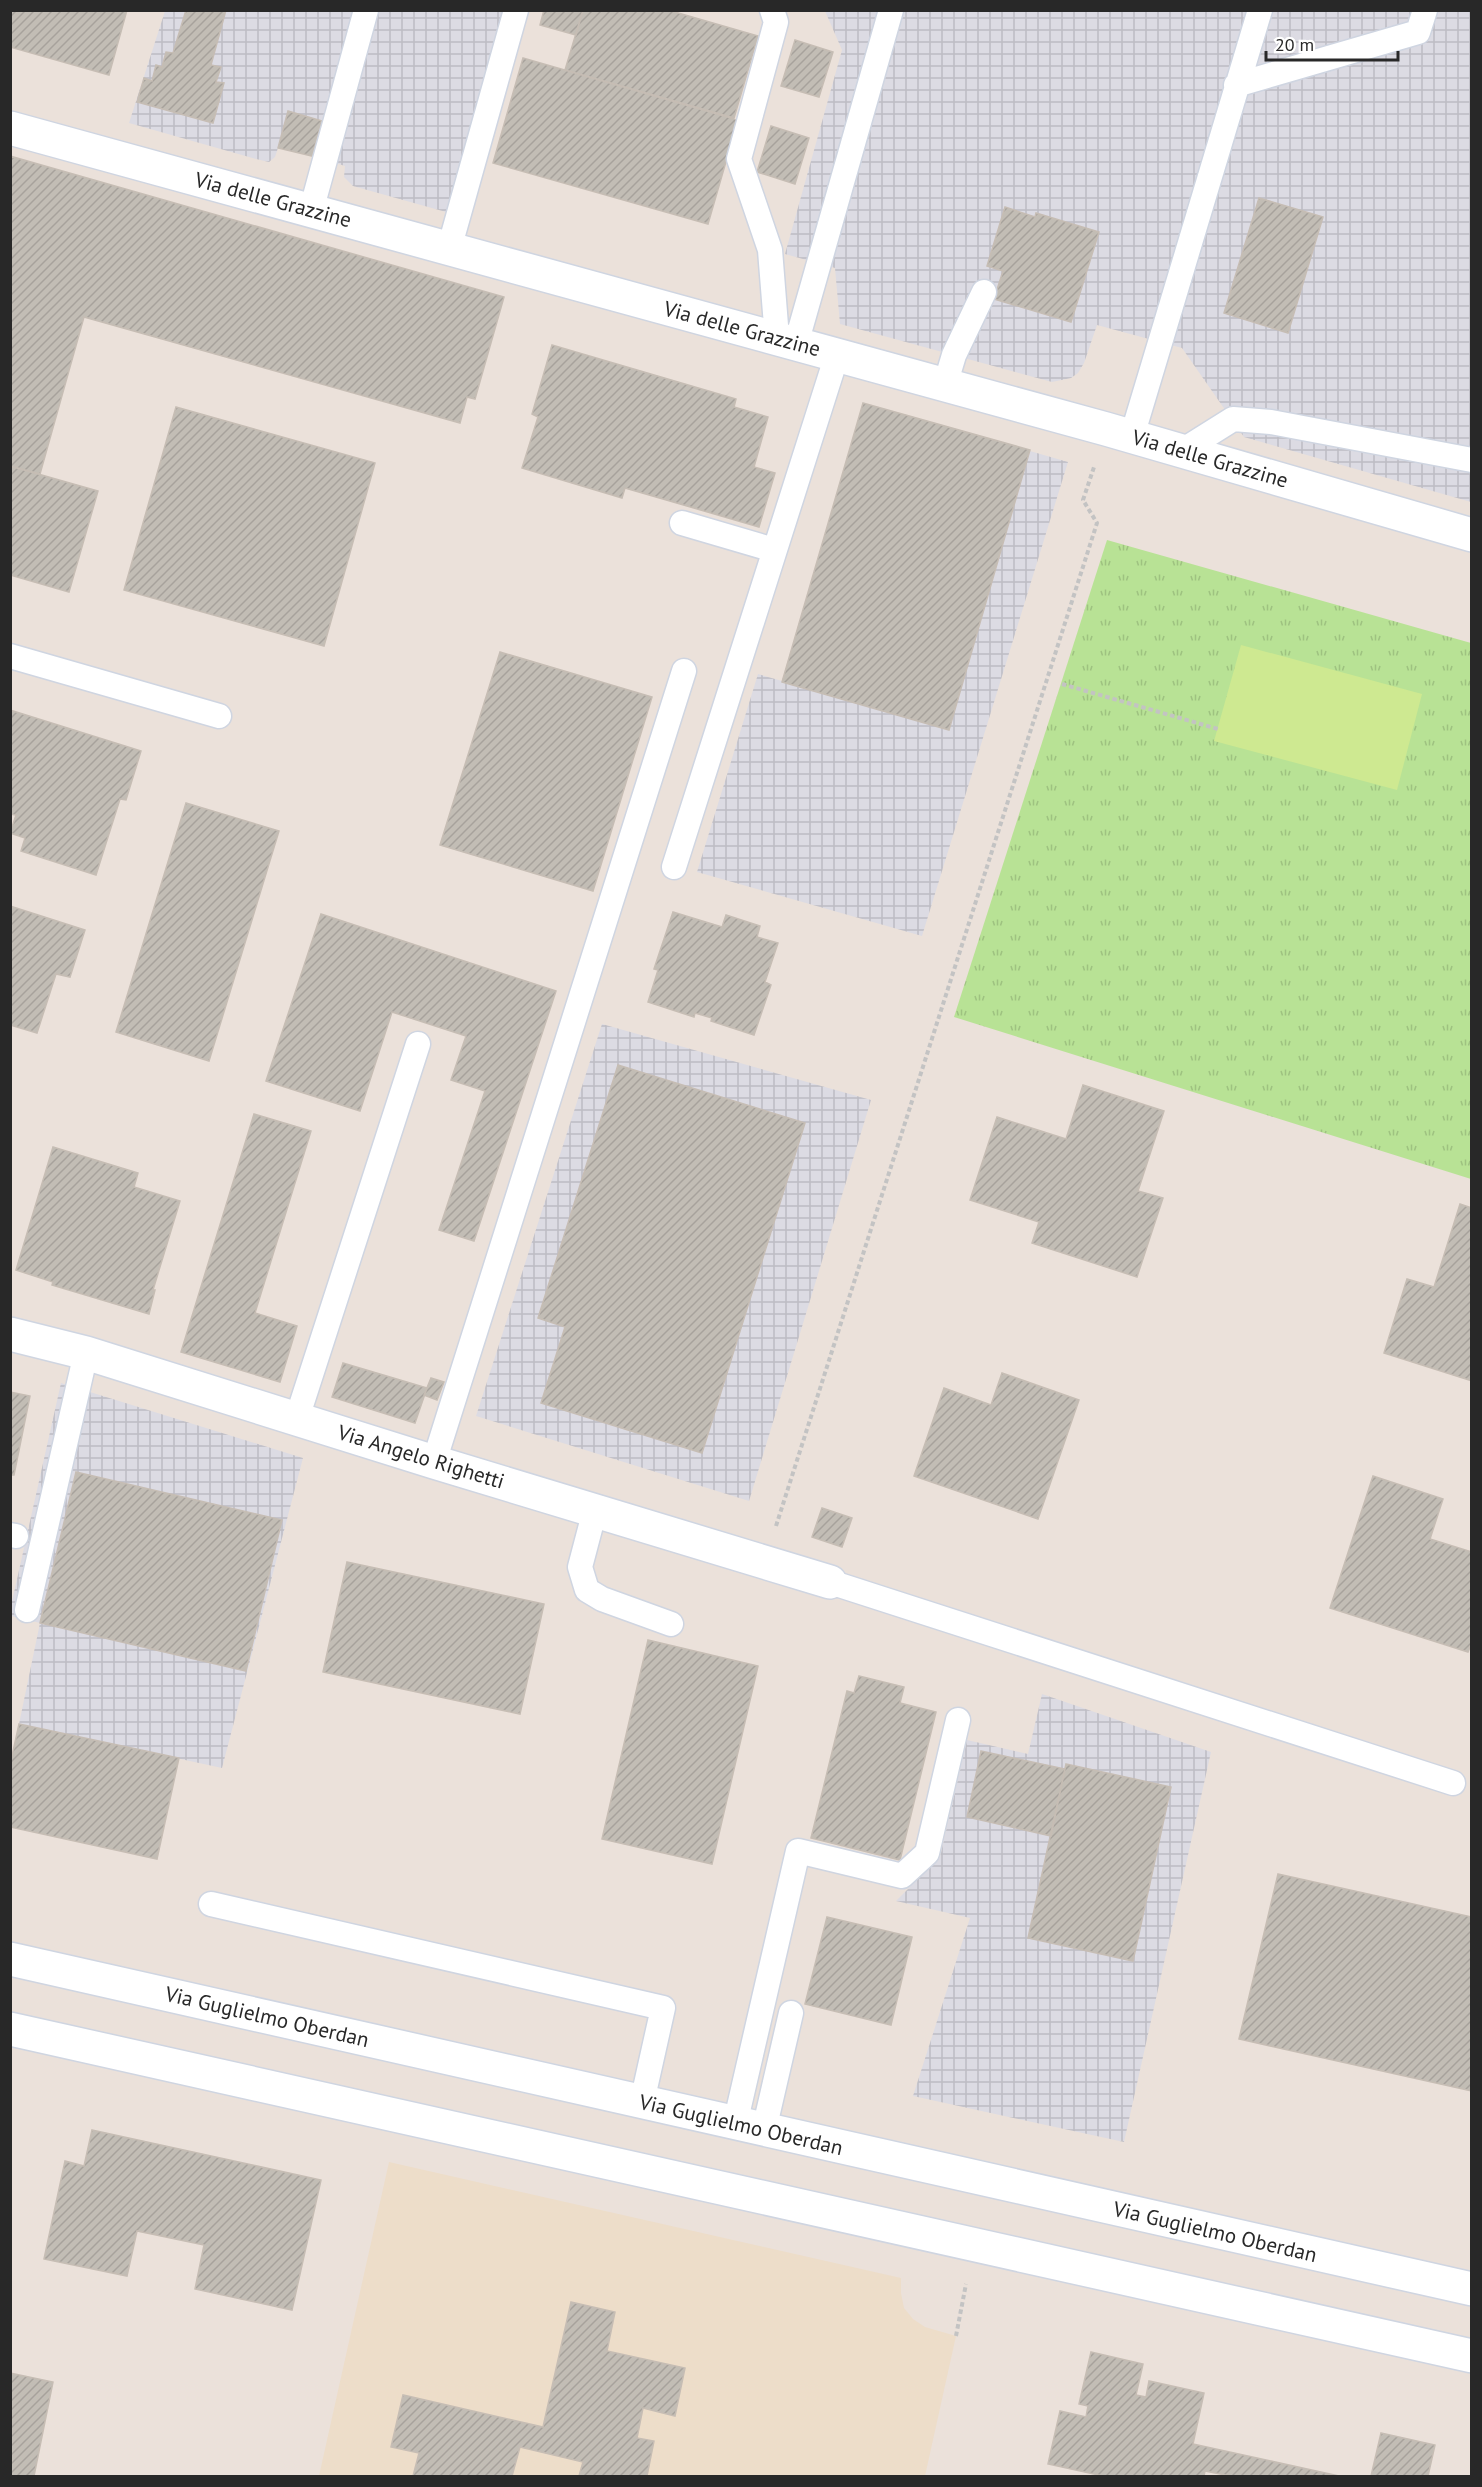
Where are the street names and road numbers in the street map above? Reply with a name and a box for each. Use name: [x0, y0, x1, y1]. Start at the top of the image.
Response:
street label: Via delle Grazzine: [191, 165, 354, 233]
street label: Via delle Grazzine: [660, 294, 823, 362]
street label: Via delle Grazzine: [1128, 423, 1291, 494]
street label: Via Angelo Righetti: [334, 1418, 508, 1495]
street label: Via Guglielmo Oberdan: [162, 1980, 372, 2053]
street label: Via Guglielmo Oberdan: [636, 2088, 846, 2161]
street label: Via Guglielmo Oberdan: [1110, 2195, 1320, 2268]

